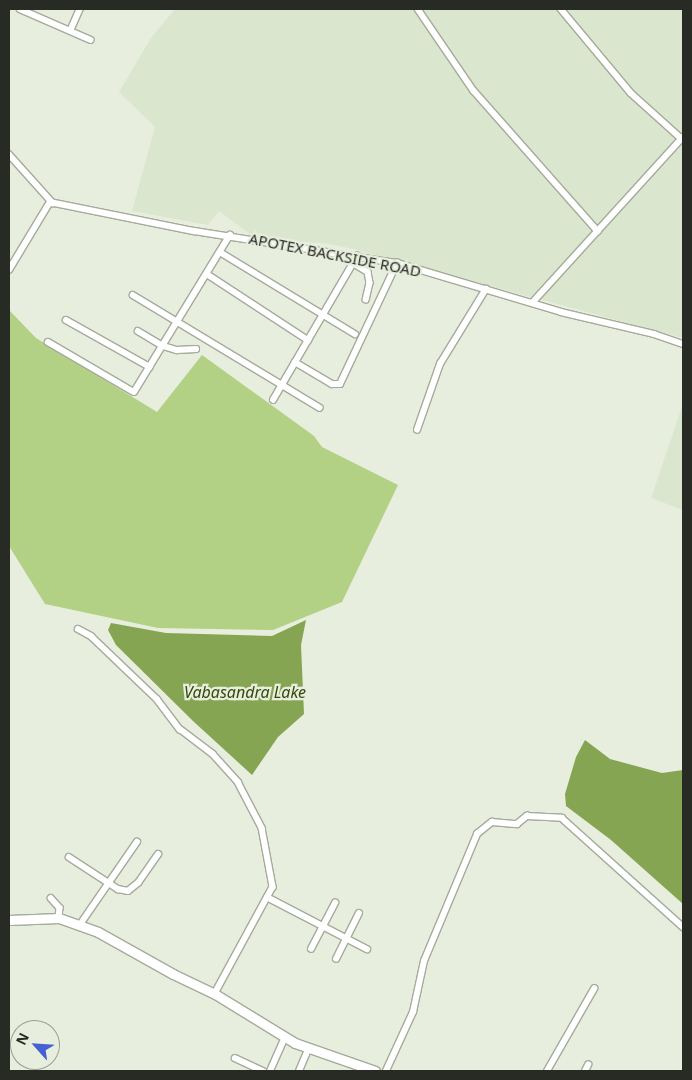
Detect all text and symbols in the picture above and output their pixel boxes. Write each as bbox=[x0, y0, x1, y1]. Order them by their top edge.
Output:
street label: APOTEX BACKSIDE ROAD bbox=[247, 229, 423, 281]
water label: Vabasandra Lake bbox=[184, 682, 306, 702]
north arrow bbox=[10, 1020, 60, 1070]
text: N bbox=[11, 1029, 33, 1048]

